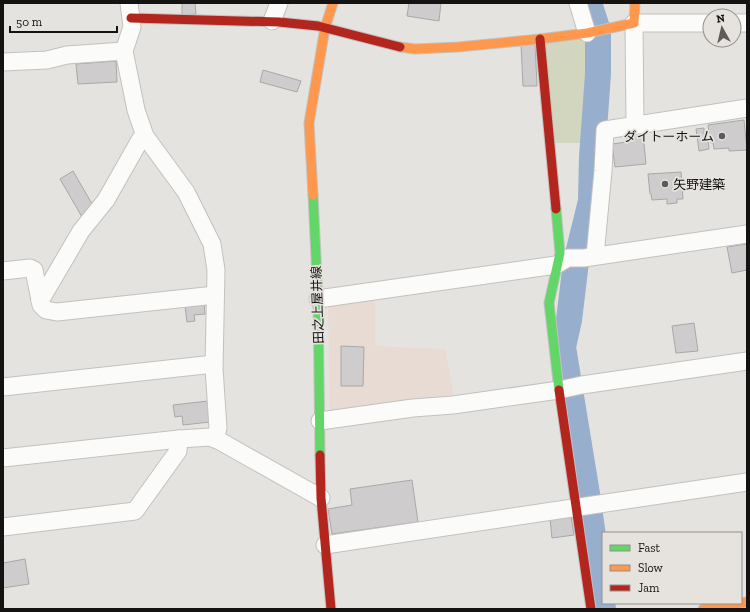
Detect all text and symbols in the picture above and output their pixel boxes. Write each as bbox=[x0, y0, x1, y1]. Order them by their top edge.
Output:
scale bar bbox=[10, 8, 117, 34]
north arrow bbox=[702, 8, 742, 48]
text: N bbox=[716, 11, 726, 26]
text: 50 m bbox=[16, 15, 43, 29]
place label: ダイトーホーム bbox=[623, 129, 714, 144]
marker: ダイトーホーム bbox=[717, 131, 727, 141]
place label: 矢野建築 bbox=[673, 177, 725, 192]
marker: 矢野建築 bbox=[660, 179, 670, 189]
street label: 田之上屋井線 bbox=[309, 266, 326, 344]
legend bbox=[602, 532, 742, 604]
text: Fast bbox=[638, 541, 661, 555]
text: Slow bbox=[638, 561, 664, 575]
text: Jam bbox=[638, 581, 660, 595]

